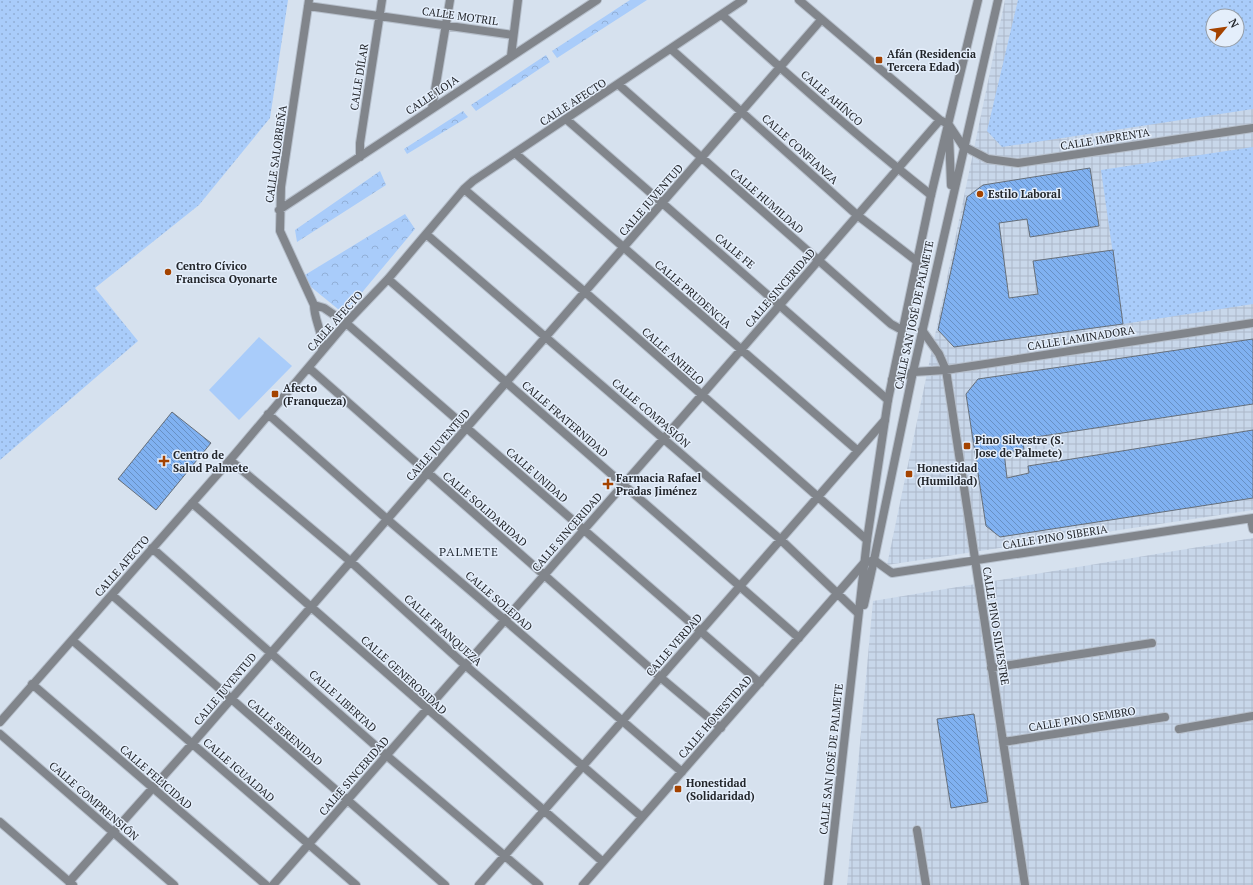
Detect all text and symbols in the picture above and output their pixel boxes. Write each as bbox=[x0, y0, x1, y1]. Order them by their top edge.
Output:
street label: CALLE MOTRIL bbox=[421, 4, 499, 28]
north arrow bbox=[1205, 8, 1245, 48]
text: N bbox=[1226, 16, 1242, 31]
street label: CALLE DÍLAR bbox=[347, 42, 371, 112]
place label: Afán (Residencia Tercera Edad) bbox=[887, 47, 976, 74]
marker: Afán (Residencia Tercera Edad) bbox=[874, 55, 884, 65]
street label: CALLE AHÍNCO bbox=[798, 67, 866, 129]
street label: CALLE LOJA bbox=[403, 72, 461, 118]
street label: CALLE AFECTO bbox=[537, 75, 609, 129]
street label: CALLE SALOBREÑA bbox=[262, 104, 290, 204]
street label: CALLE CONFIANZA bbox=[759, 111, 841, 187]
street label: CALLE IMPRENTA bbox=[1059, 125, 1151, 153]
street label: CALLE JUVENTUD bbox=[616, 161, 686, 239]
street label: CALLE HUMILDAD bbox=[727, 165, 807, 237]
place label: Estilo Laboral bbox=[988, 187, 1061, 201]
marker: Estilo Laboral bbox=[975, 189, 985, 199]
street label: CALLE FE bbox=[712, 230, 758, 272]
street label: CALLE SAN JOSÉ DE PALMETE bbox=[891, 239, 937, 391]
street label: CALLE SINCERIDAD bbox=[742, 245, 818, 330]
street label: CALLE PRUDENCIA bbox=[652, 257, 735, 331]
place label: Centro Cívico Francisca Oyonarte bbox=[176, 259, 277, 286]
marker: Centro Cívico Francisca Oyonarte bbox=[163, 267, 173, 277]
street label: CALLE AFECTO bbox=[304, 288, 366, 354]
street label: CALLE LAMINADORA bbox=[1026, 323, 1136, 353]
street label: CALLE ANHELO bbox=[639, 324, 707, 388]
street label: CALLE COMPASIÓN bbox=[609, 375, 693, 451]
street label: CALLE FRATERNIDAD bbox=[519, 378, 611, 460]
place label: Afecto (Franqueza) bbox=[283, 381, 347, 408]
marker: Afecto (Franqueza) bbox=[270, 389, 280, 399]
street label: CALLE JUVENTUD bbox=[403, 406, 473, 484]
place label: Pino Silvestre (S. Jose de Palmete) bbox=[975, 433, 1064, 460]
marker: Pino Silvestre (S. Jose de Palmete) bbox=[962, 441, 972, 451]
street label: CALLE UNIDAD bbox=[503, 444, 571, 506]
place label: Centro de Salud Palmete bbox=[173, 448, 249, 475]
marker: Centro de Salud Palmete bbox=[158, 455, 170, 467]
place label: Honestidad (Humildad) bbox=[917, 461, 978, 488]
street label: CALLE SOLIDARIDAD bbox=[440, 468, 530, 550]
marker: Honestidad (Humildad) bbox=[904, 469, 914, 479]
place label: Farmacia Rafael Pradas Jiménez bbox=[616, 471, 701, 498]
marker: Farmacia Rafael Pradas Jiménez bbox=[603, 479, 613, 489]
street label: CALLE SINCERIDAD bbox=[529, 489, 605, 574]
street label: CALLE PINO SIBERIA bbox=[1002, 522, 1109, 552]
street label: CALLE AFECTO bbox=[92, 532, 152, 600]
district label: PALMETE bbox=[439, 544, 499, 559]
street label: CALLE PINO SILVESTRE bbox=[980, 566, 1012, 686]
street label: CALLE SOLEDAD bbox=[463, 568, 536, 634]
street label: CALLE FRANQUEZA bbox=[401, 591, 485, 669]
street label: CALLE VERDAD bbox=[643, 611, 705, 679]
street label: CALLE GENEROSIDAD bbox=[358, 633, 450, 717]
street label: CALLE JUVENTUD bbox=[191, 650, 260, 728]
street label: CALLE LIBERTAD bbox=[306, 667, 380, 735]
street label: CALLE HONESTIDAD bbox=[675, 673, 755, 761]
street label: CALLE SAN JOSÉ DE PALMETE bbox=[816, 683, 846, 835]
street label: CALLE SERENIDAD bbox=[244, 695, 326, 769]
street label: CALLE PINO SEMBRO bbox=[1027, 704, 1137, 734]
street label: CALLE SINCERIDAD bbox=[316, 733, 392, 818]
street label: CALLE IGUALDAD bbox=[200, 735, 278, 805]
street label: CALLE FELICIDAD bbox=[117, 742, 195, 812]
street label: CALLE COMPRENSIÓN bbox=[46, 758, 142, 844]
place label: Honestidad (Solidaridad) bbox=[686, 776, 755, 803]
marker: Honestidad (Solidaridad) bbox=[673, 784, 683, 794]

